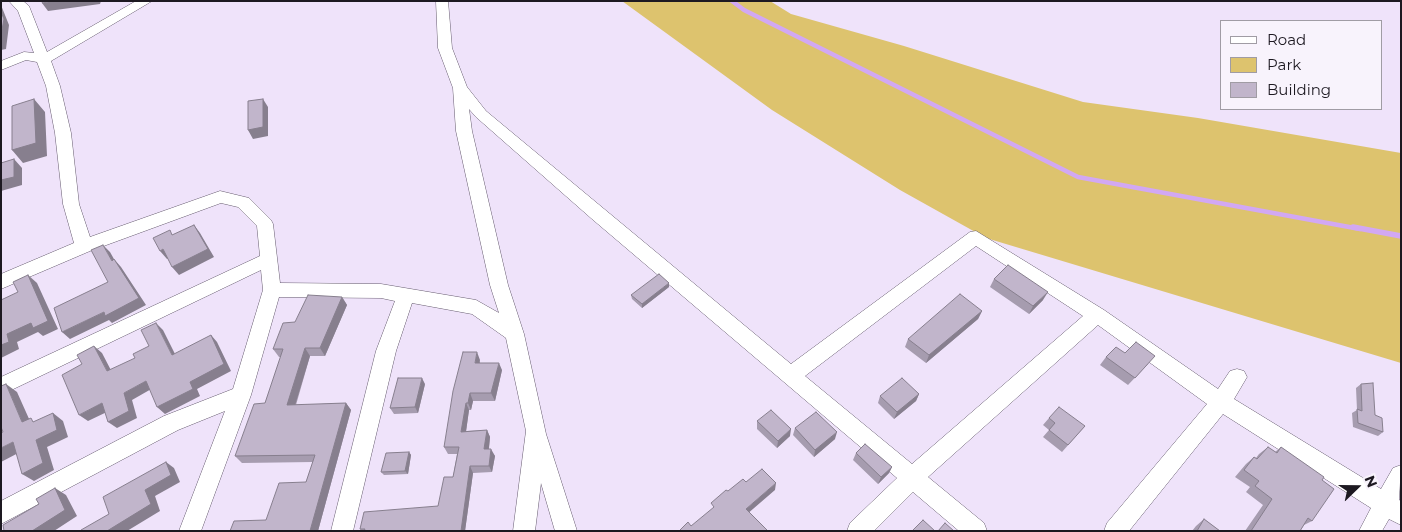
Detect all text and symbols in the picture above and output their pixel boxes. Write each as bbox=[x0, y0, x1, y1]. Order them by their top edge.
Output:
legend bbox=[1220, 20, 1382, 110]
text: Road bbox=[1267, 30, 1306, 49]
text: Park bbox=[1267, 55, 1301, 74]
text: Building bbox=[1267, 80, 1331, 99]
north arrow bbox=[1332, 462, 1382, 512]
text: N bbox=[1360, 473, 1381, 490]

